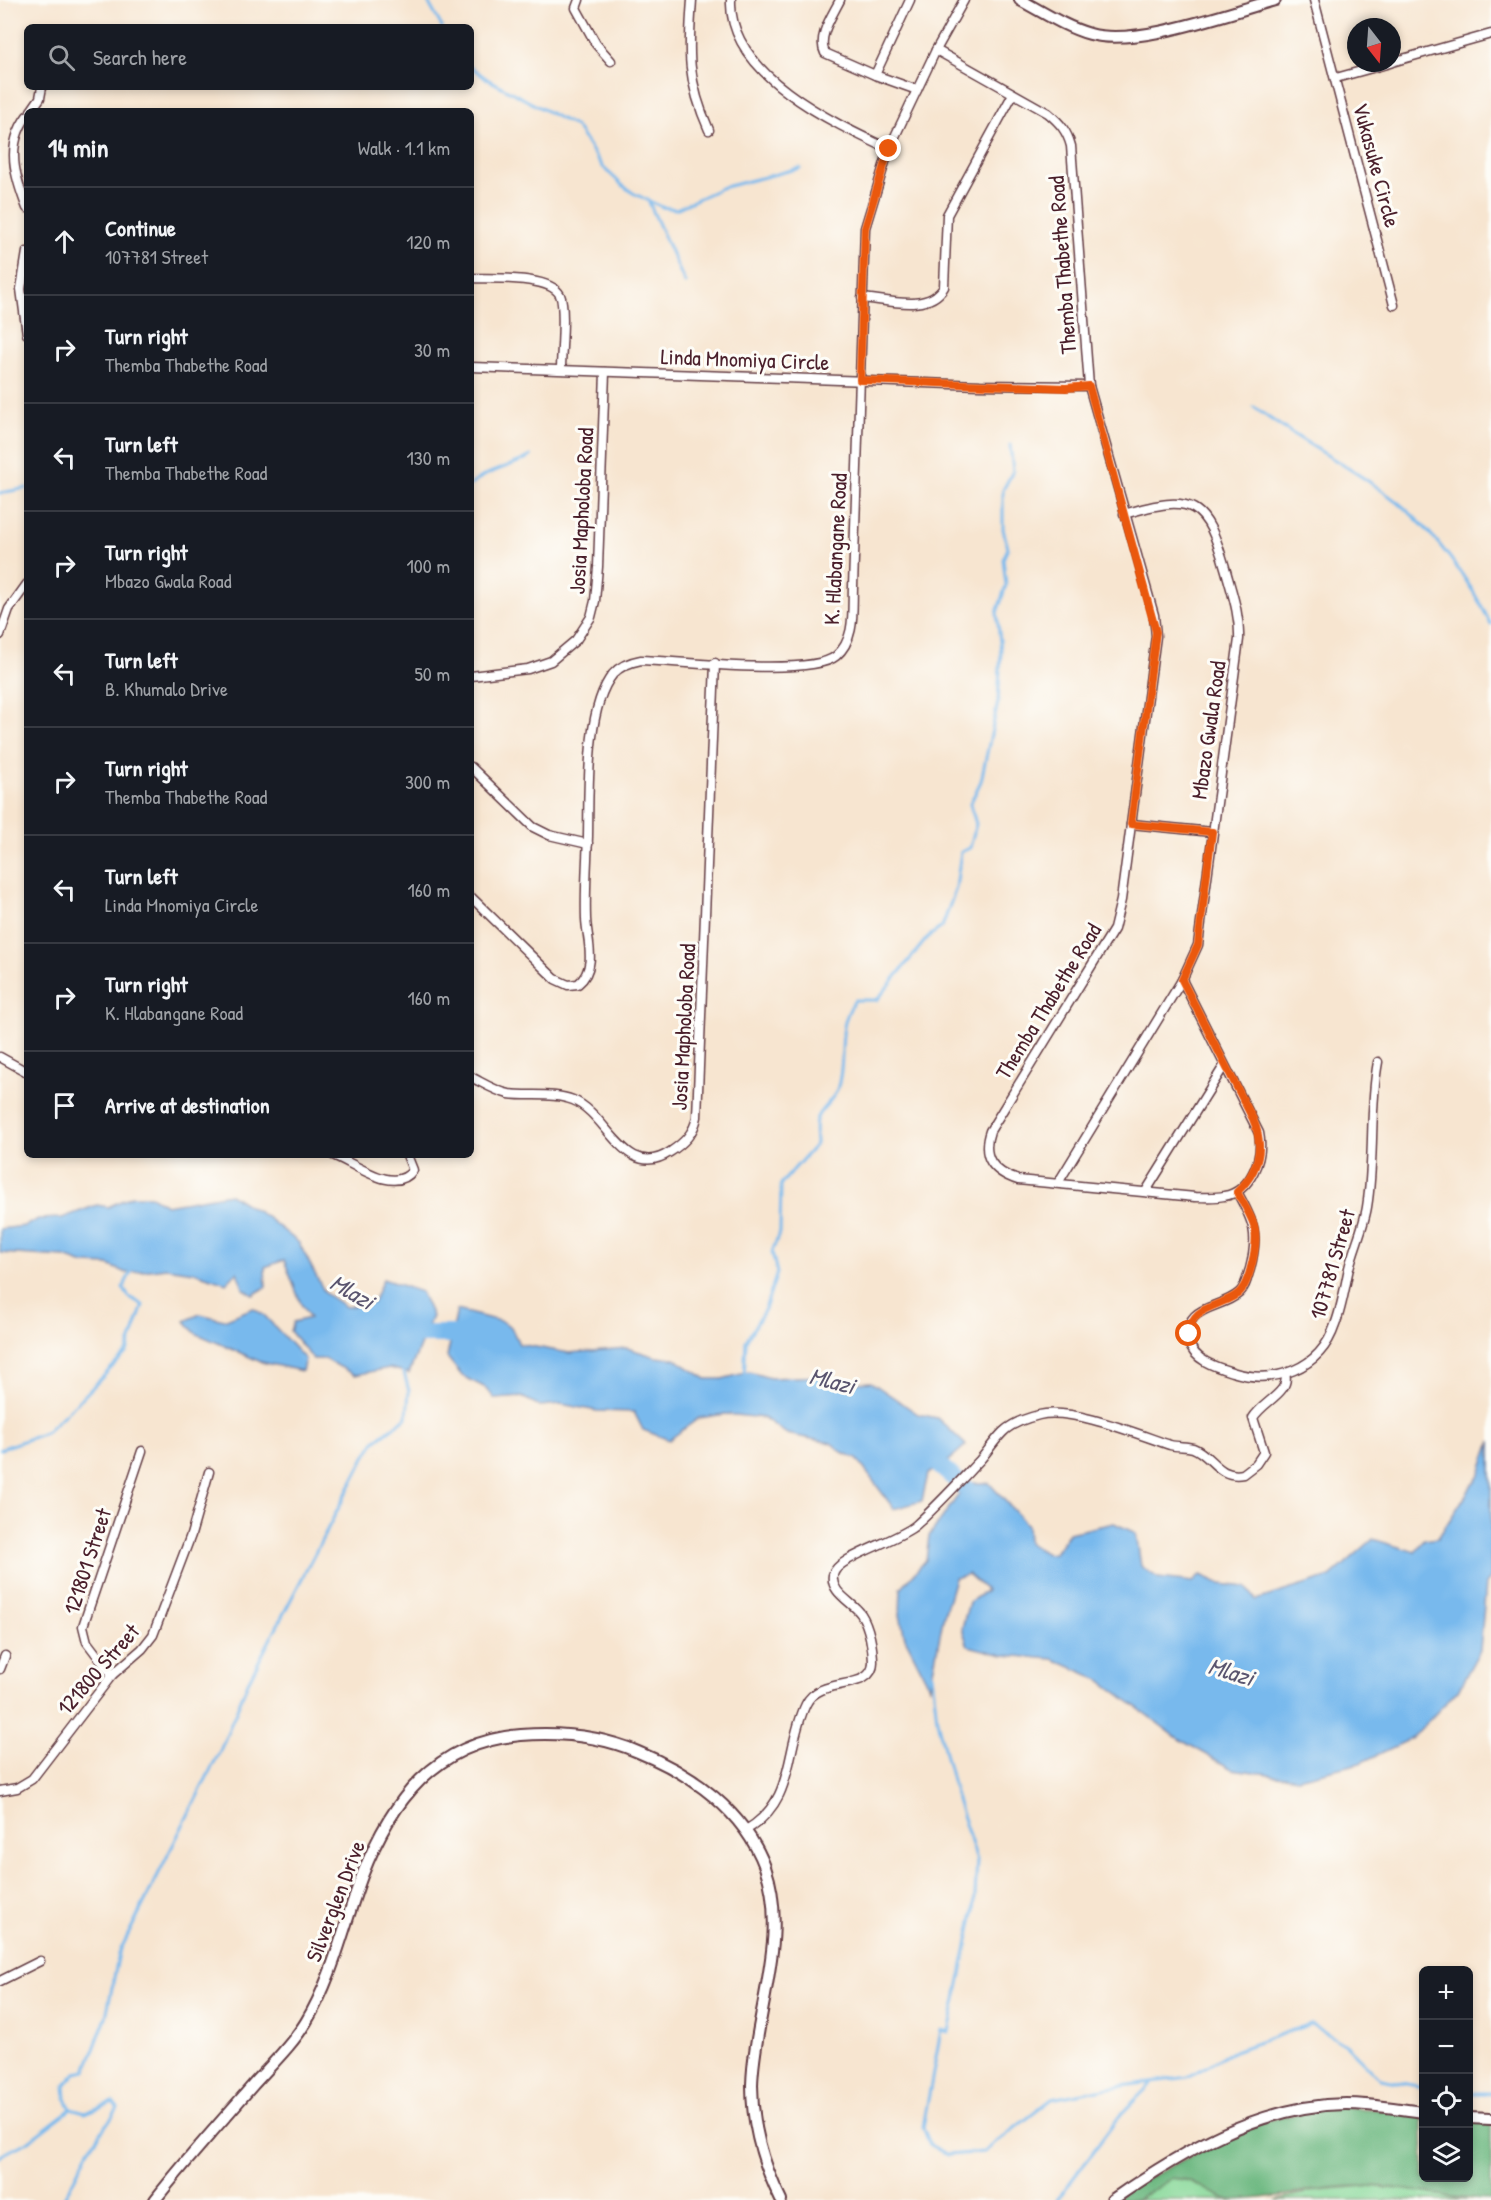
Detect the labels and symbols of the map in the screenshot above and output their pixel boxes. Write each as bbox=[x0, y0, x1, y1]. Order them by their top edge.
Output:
north arrow bbox=[1347, 18, 1401, 72]
street label: Vukasuke Circle bbox=[1346, 99, 1408, 231]
route end bbox=[875, 135, 901, 161]
street label: Themba Thabethe Road bbox=[1041, 174, 1083, 355]
street label: Linda Mnomiya Circle bbox=[660, 341, 830, 377]
street label: Josia Mapholoba Road bbox=[562, 426, 600, 595]
street label: K. Hlabangane Road bbox=[816, 472, 854, 626]
street label: Mbazo Gwala Road bbox=[1183, 659, 1233, 801]
street label: Themba Thabethe Road bbox=[988, 917, 1108, 1085]
street label: Josia Mapholoba Road bbox=[664, 942, 702, 1111]
street label: 107781 Street bbox=[1302, 1205, 1362, 1323]
water label: Mlazi bbox=[325, 1266, 383, 1318]
route start bbox=[1175, 1320, 1201, 1346]
water label: Mlazi bbox=[806, 1359, 861, 1402]
street label: 121801 Street bbox=[56, 1504, 118, 1618]
street label: 121800 Street bbox=[50, 1617, 146, 1721]
water label: Mlazi bbox=[1205, 1649, 1260, 1694]
street label: Silverglen Drive bbox=[298, 1836, 372, 1966]

